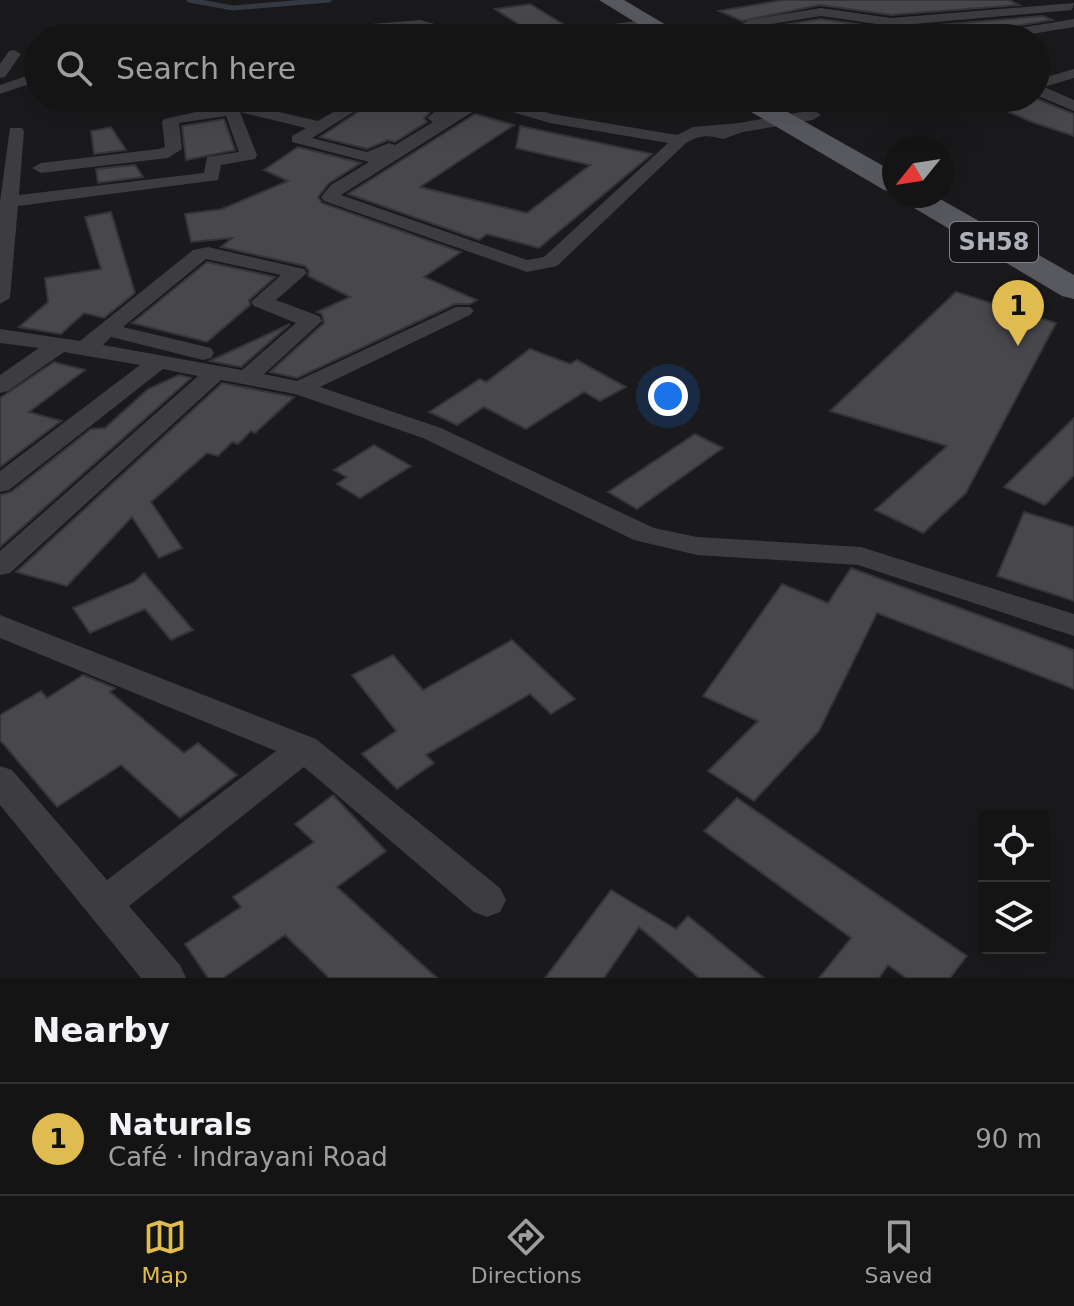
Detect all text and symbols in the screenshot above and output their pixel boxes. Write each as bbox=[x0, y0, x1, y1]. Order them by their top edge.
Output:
search box bbox=[24, 24, 1050, 112]
icon: search bbox=[52, 46, 96, 90]
text: Search here bbox=[116, 51, 296, 86]
north arrow bbox=[882, 136, 954, 208]
road number: SH58 bbox=[950, 222, 1038, 262]
pin: 1 bbox=[992, 280, 1044, 346]
your location bbox=[648, 376, 688, 416]
map controls bbox=[978, 810, 1050, 954]
button: locate bbox=[978, 810, 1050, 882]
button: layers bbox=[978, 882, 1050, 954]
text: Nearby bbox=[32, 1010, 170, 1050]
text: Naturals bbox=[108, 1107, 252, 1142]
text: 1 bbox=[49, 1124, 67, 1154]
text: 90 m bbox=[975, 1124, 1042, 1154]
text: Café · Indrayani Road bbox=[108, 1142, 388, 1172]
tab: Map bbox=[141, 1215, 188, 1288]
tab: Directions bbox=[471, 1215, 582, 1288]
tab: Saved bbox=[865, 1215, 933, 1288]

